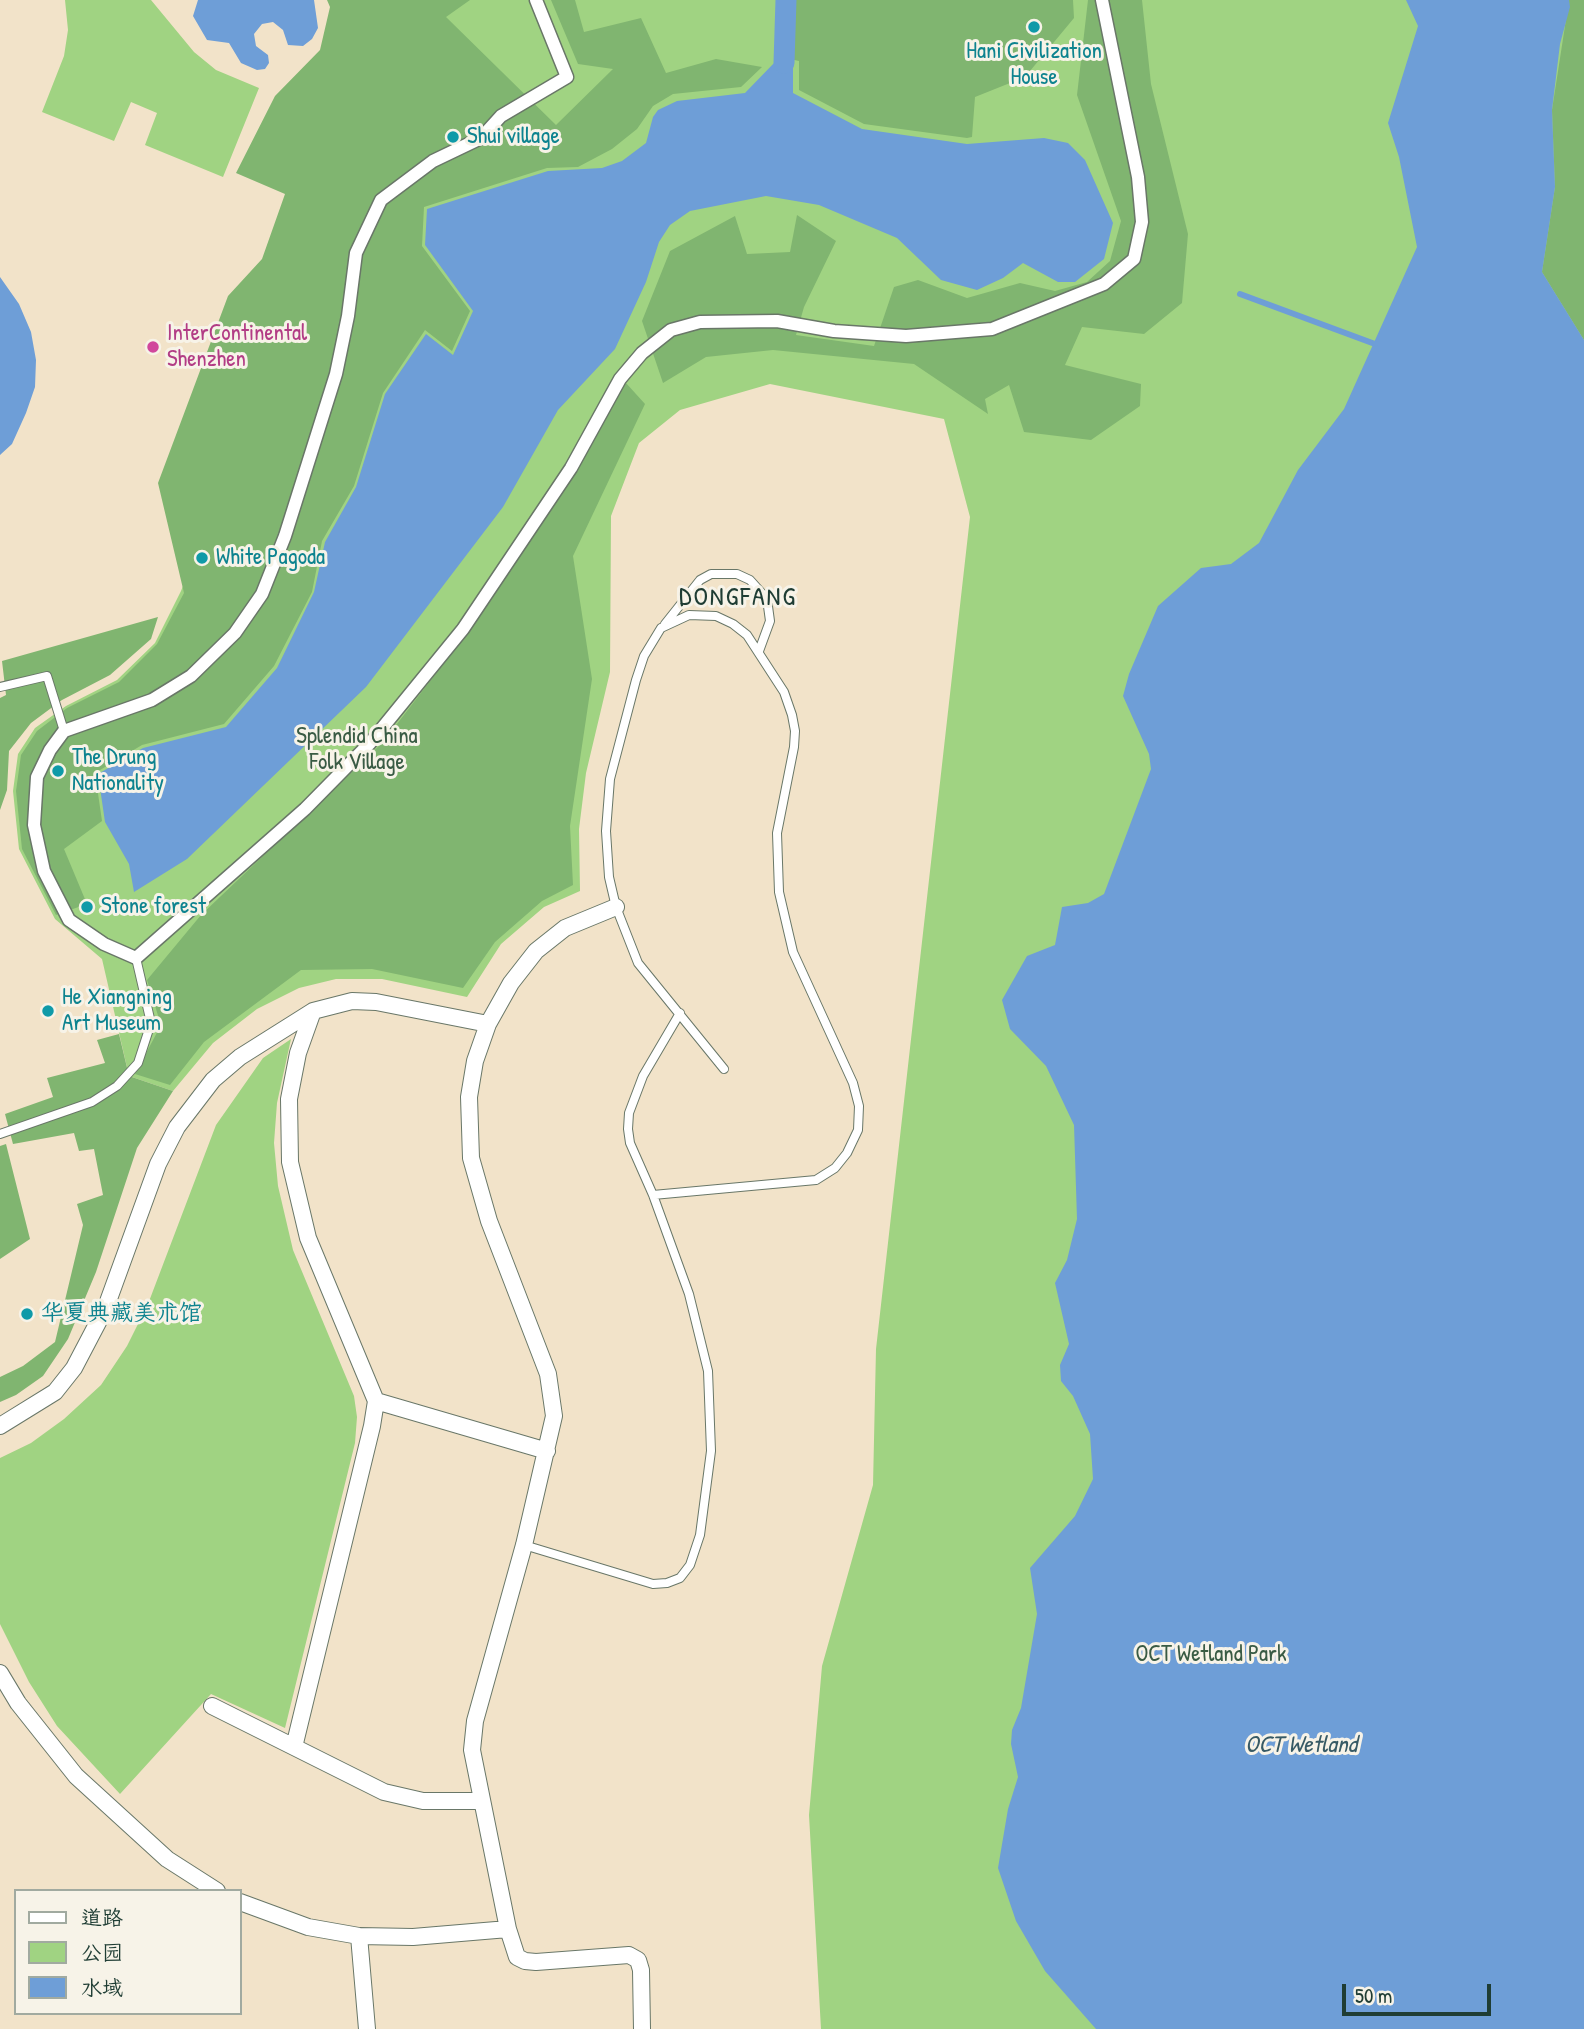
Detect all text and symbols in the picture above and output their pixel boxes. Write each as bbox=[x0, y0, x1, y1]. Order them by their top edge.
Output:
marker: Hani Civilization House bbox=[1026, 19, 1042, 35]
place label: Hani Civilization House bbox=[966, 38, 1102, 92]
place label: Shui village bbox=[467, 123, 560, 151]
marker: Shui village bbox=[445, 129, 461, 145]
place label: InterContinental Shenzhen bbox=[167, 320, 307, 374]
marker: InterContinental Shenzhen bbox=[145, 339, 161, 355]
place label: White Pagoda bbox=[216, 544, 325, 572]
marker: White Pagoda bbox=[194, 550, 210, 566]
district label: DONGFANG bbox=[680, 582, 796, 614]
park label: Splendid China Folk Village bbox=[296, 723, 418, 777]
place label: The Drung Nationality bbox=[72, 744, 164, 798]
marker: The Drung Nationality bbox=[50, 763, 66, 779]
place label: Stone forest bbox=[101, 893, 206, 921]
marker: Stone forest bbox=[79, 899, 95, 915]
place label: He Xiangning Art Museum bbox=[62, 984, 172, 1038]
marker: He Xiangning Art Museum bbox=[40, 1003, 56, 1019]
place label: 华夏典藏美术馆 bbox=[41, 1300, 202, 1328]
marker: 华夏典藏美术馆 bbox=[19, 1306, 35, 1322]
park label: OCT Wetland Park bbox=[1136, 1641, 1286, 1669]
water label: OCT Wetland bbox=[1245, 1732, 1357, 1760]
legend bbox=[14, 1889, 242, 2015]
text: 道路 bbox=[81, 1903, 123, 1932]
text: 公园 bbox=[81, 1938, 123, 1967]
scale bar bbox=[1346, 1969, 1495, 2013]
text: 水域 bbox=[81, 1973, 123, 2002]
text: 50 m bbox=[1355, 1981, 1392, 2010]

